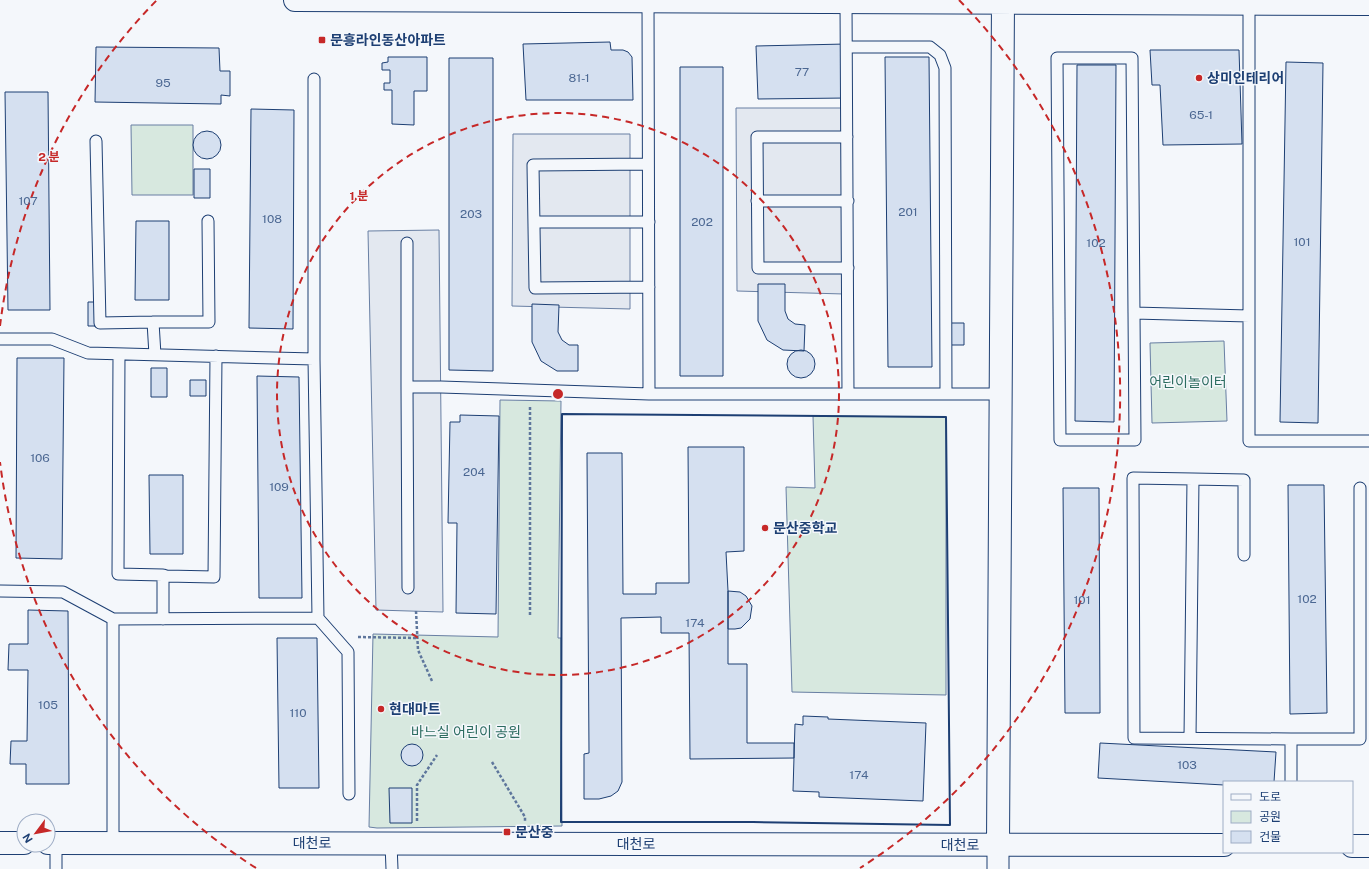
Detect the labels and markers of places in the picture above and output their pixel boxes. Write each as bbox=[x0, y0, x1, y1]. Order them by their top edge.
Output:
place label: 문흥라인동산아파트 bbox=[330, 32, 446, 48]
marker: 문흥라인동산아파트 bbox=[317, 35, 327, 45]
place label: 상미인테리어 bbox=[1207, 70, 1284, 86]
marker: 상미인테리어 bbox=[1194, 73, 1204, 83]
centre of rings bbox=[551, 387, 565, 401]
place label: 문산중학교 bbox=[773, 520, 838, 536]
marker: 문산중학교 bbox=[760, 523, 770, 533]
place label: 현대마트 bbox=[389, 701, 441, 717]
marker: 현대마트 bbox=[376, 704, 386, 714]
place label: 문산중 bbox=[515, 824, 554, 840]
marker: 문산중 bbox=[502, 827, 512, 837]

